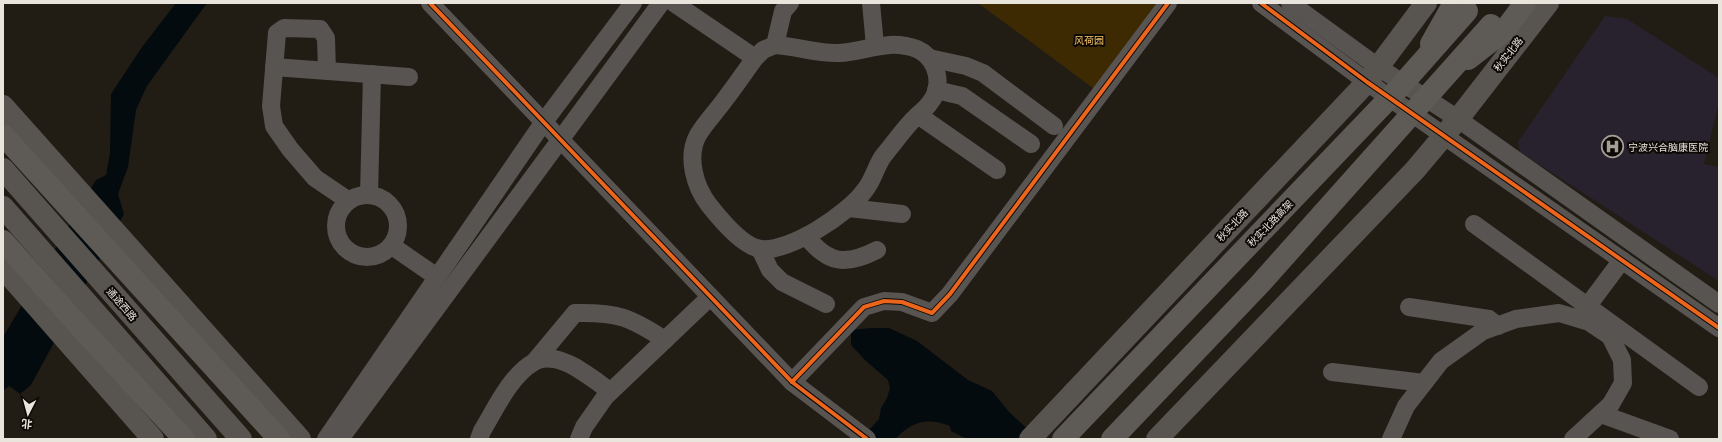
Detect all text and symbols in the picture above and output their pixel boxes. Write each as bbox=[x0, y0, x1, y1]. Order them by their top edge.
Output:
park label: 风荷园 bbox=[1074, 35, 1104, 46]
street label: 秋实北路 bbox=[1492, 35, 1525, 73]
hospital icon: 宁波兴合脑康医院 bbox=[1600, 134, 1626, 160]
place label: 宁波兴合脑康医院 bbox=[1628, 142, 1708, 153]
street label: 秋实北路高架 bbox=[1246, 198, 1295, 249]
street label: 秋实北路 bbox=[1215, 207, 1250, 244]
street label: 通途西路 bbox=[104, 286, 139, 323]
north arrow bbox=[8, 394, 48, 434]
text: 北 bbox=[21, 416, 33, 430]

